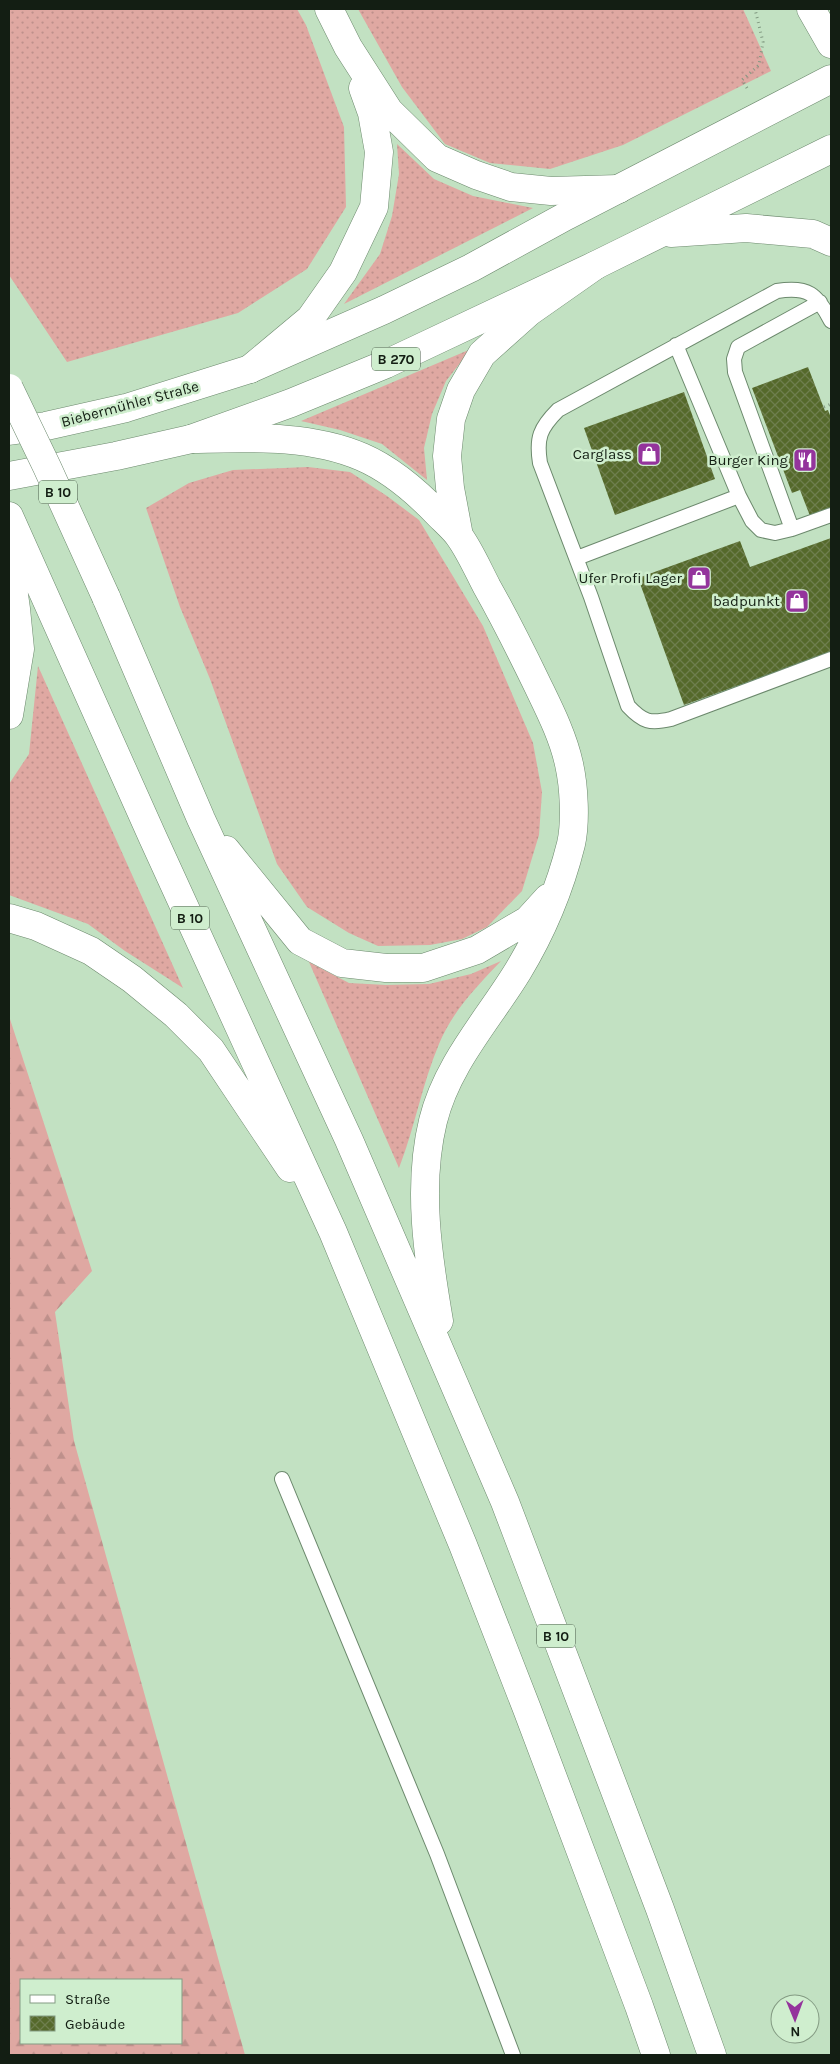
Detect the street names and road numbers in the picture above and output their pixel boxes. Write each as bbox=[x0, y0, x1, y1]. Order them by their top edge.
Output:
road number: B 270 bbox=[372, 348, 420, 370]
street label: Biebermühler Straße bbox=[59, 377, 201, 431]
road number: B 10 bbox=[39, 481, 77, 504]
road number: B 10 bbox=[171, 906, 209, 930]
road number: B 10 bbox=[537, 1624, 575, 1648]

